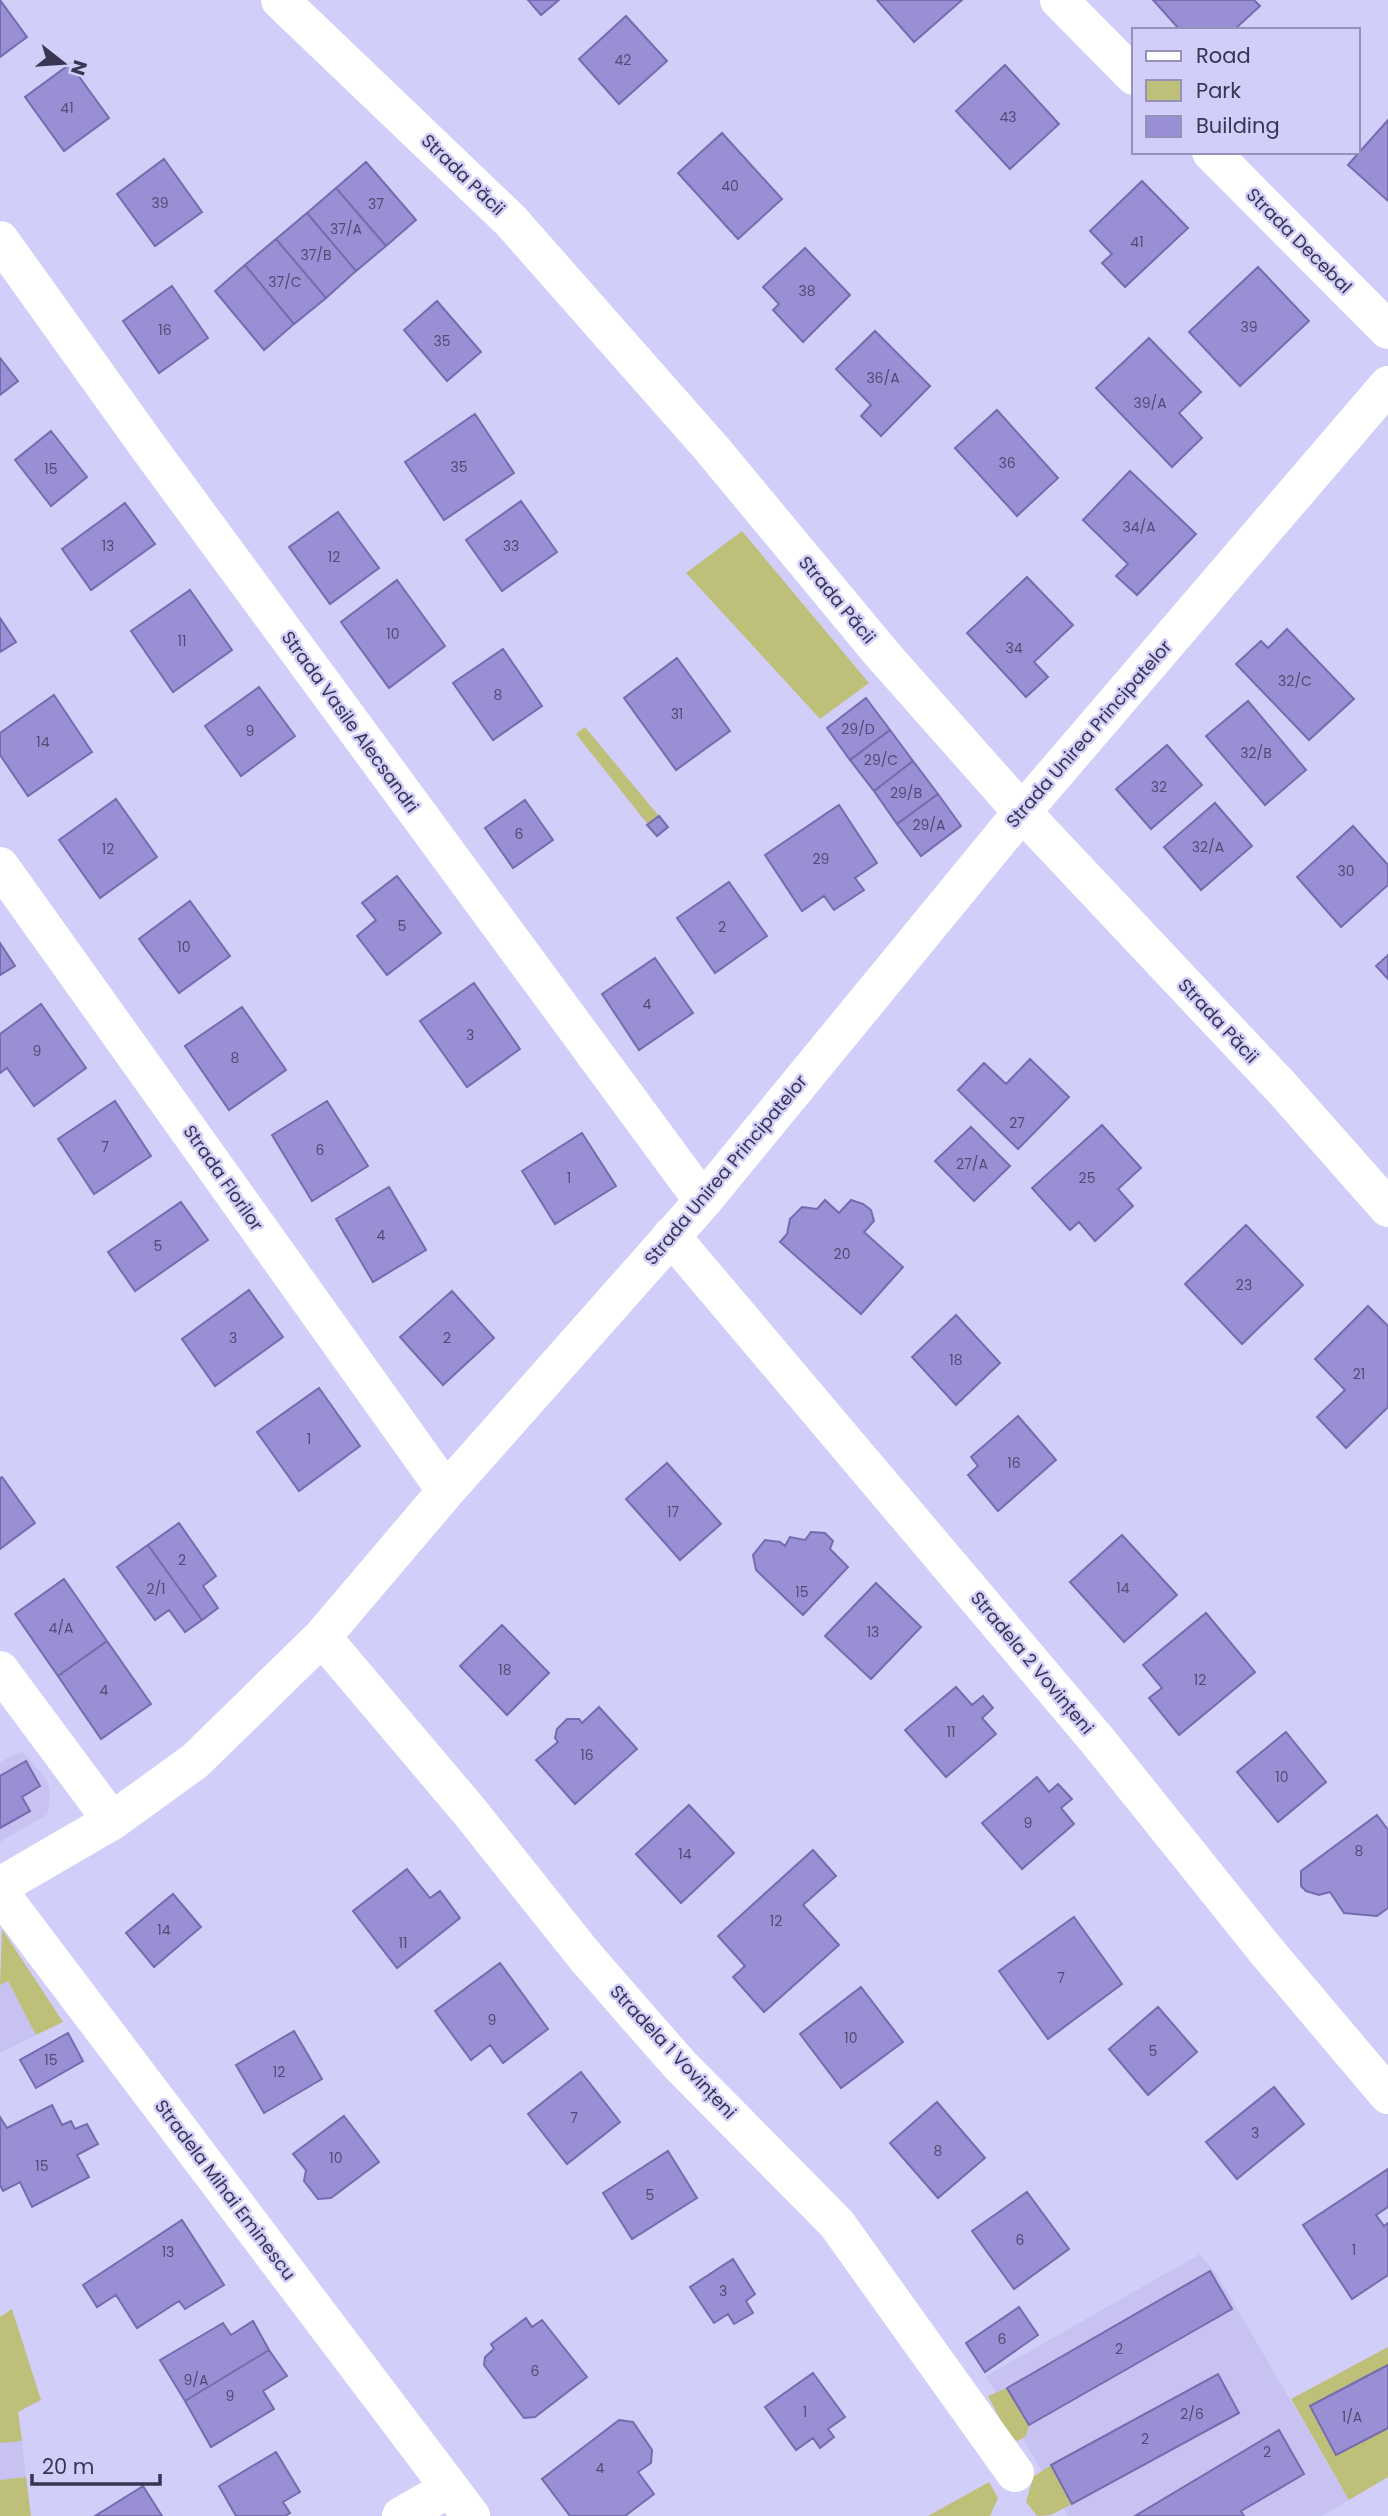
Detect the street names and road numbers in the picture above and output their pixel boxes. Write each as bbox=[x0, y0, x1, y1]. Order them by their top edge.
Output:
street label: Strada Păcii bbox=[416, 128, 511, 221]
street label: Strada Decebal bbox=[1241, 182, 1358, 299]
street label: Strada Păcii bbox=[793, 550, 882, 649]
street label: Strada Vasile Alecsandri bbox=[276, 626, 425, 818]
street label: Strada Unirea Principatelor bbox=[1000, 634, 1177, 833]
street label: Strada Păcii bbox=[1173, 973, 1264, 1068]
street label: Strada Unirea Principatelor bbox=[639, 1069, 813, 1270]
street label: Strada Florilor bbox=[178, 1120, 269, 1236]
street label: Stradela 2 Vovințeni bbox=[965, 1586, 1100, 1739]
street label: Stradela 1 Vovințeni bbox=[605, 1979, 742, 2124]
street label: Stradela Mihai Eminescu bbox=[149, 2094, 302, 2285]

